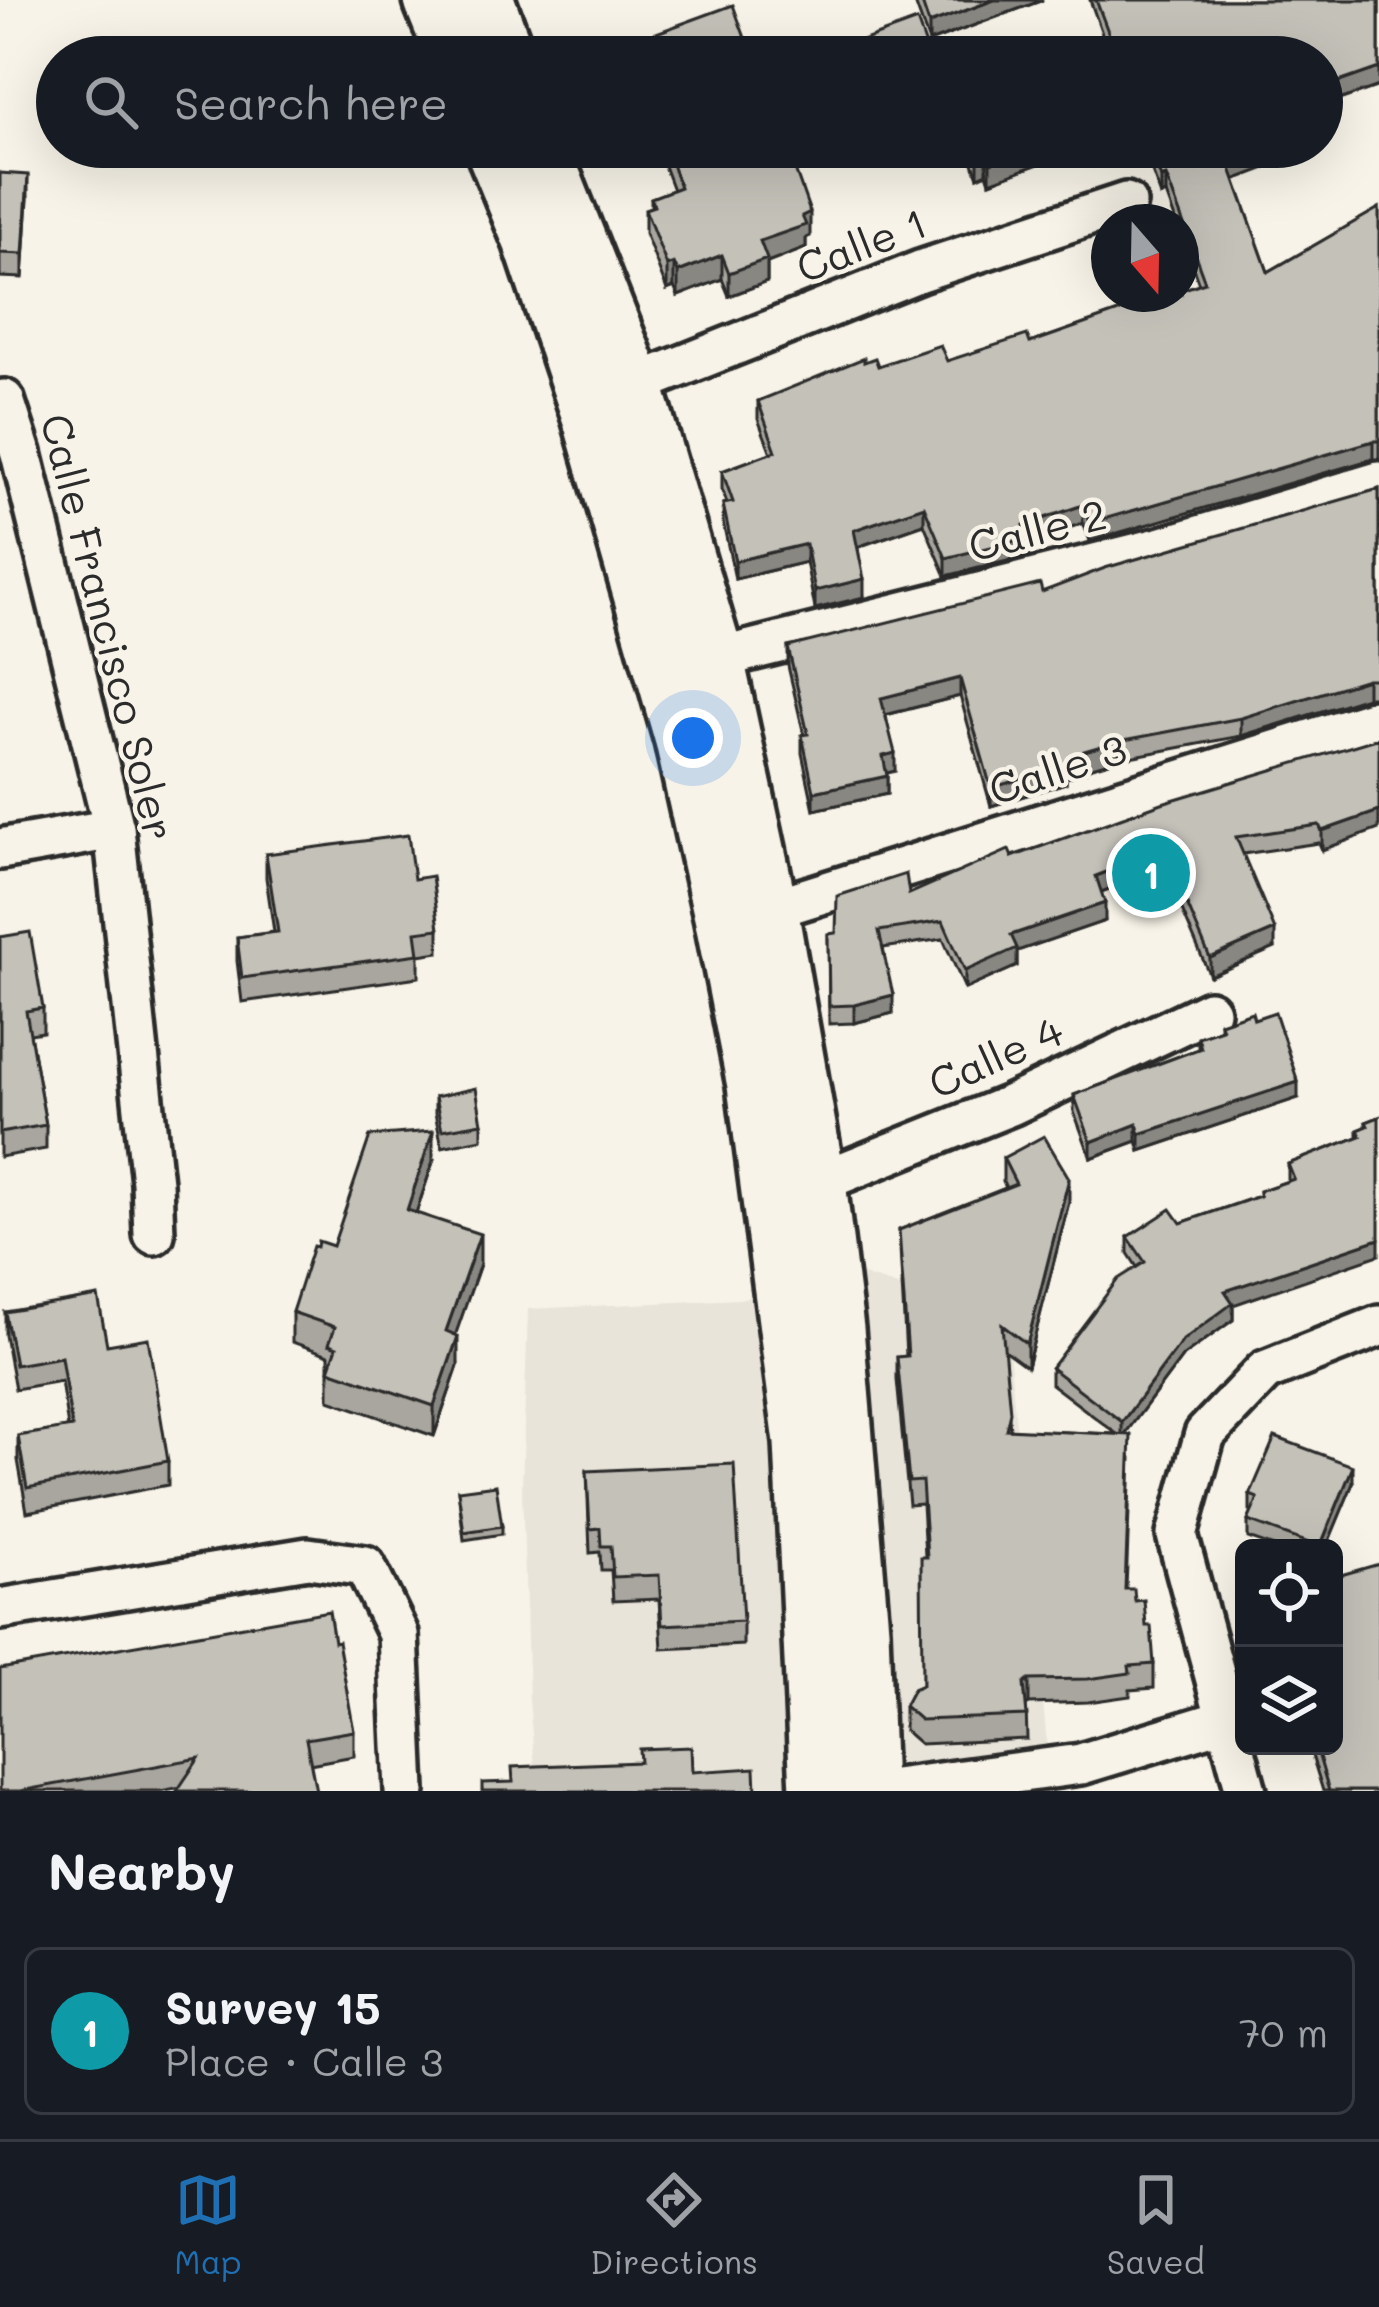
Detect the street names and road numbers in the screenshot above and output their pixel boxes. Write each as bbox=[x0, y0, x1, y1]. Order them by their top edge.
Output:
street label: Calle 1 bbox=[788, 194, 934, 294]
street label: Calle Francisco Soler bbox=[29, 408, 189, 846]
street label: Calle 2 bbox=[962, 485, 1112, 573]
street label: Calle 3 bbox=[981, 720, 1133, 816]
street label: Calle 4 bbox=[919, 1002, 1071, 1110]

